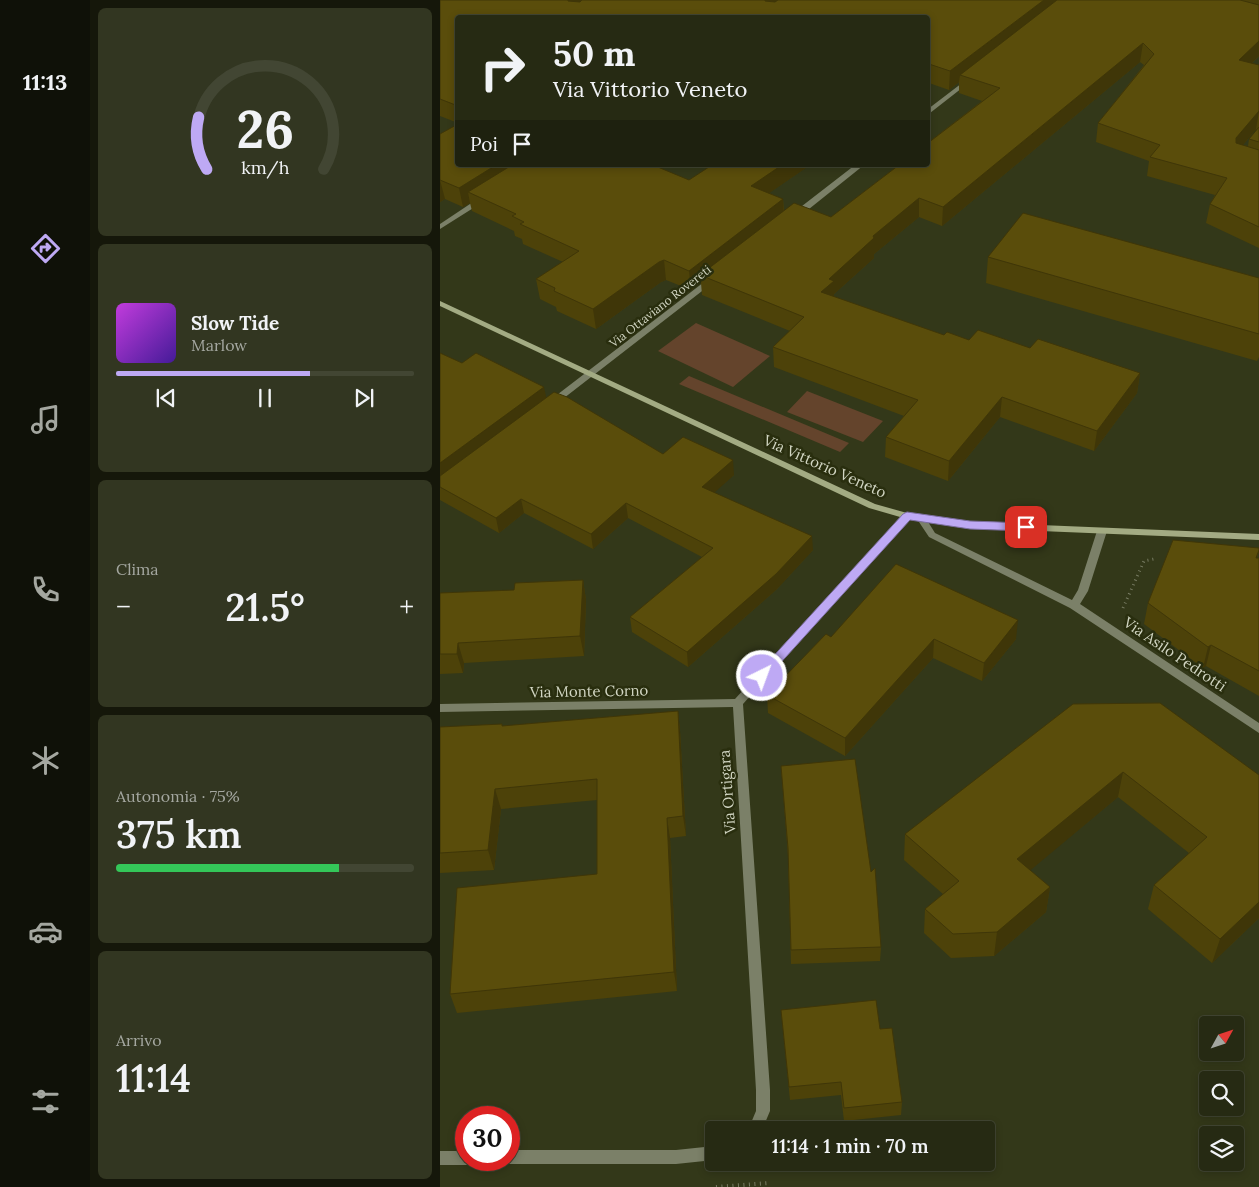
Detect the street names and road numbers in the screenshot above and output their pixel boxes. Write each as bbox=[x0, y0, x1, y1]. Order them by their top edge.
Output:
street label: Via Ottaviano Rovereti bbox=[605, 262, 714, 351]
street label: Via Vittorio Veneto bbox=[760, 430, 890, 502]
street label: Via Asilo Pedrotti bbox=[1119, 612, 1230, 695]
street label: Via Monte Corno bbox=[529, 680, 649, 702]
street label: Via Ortigara bbox=[715, 749, 739, 836]

